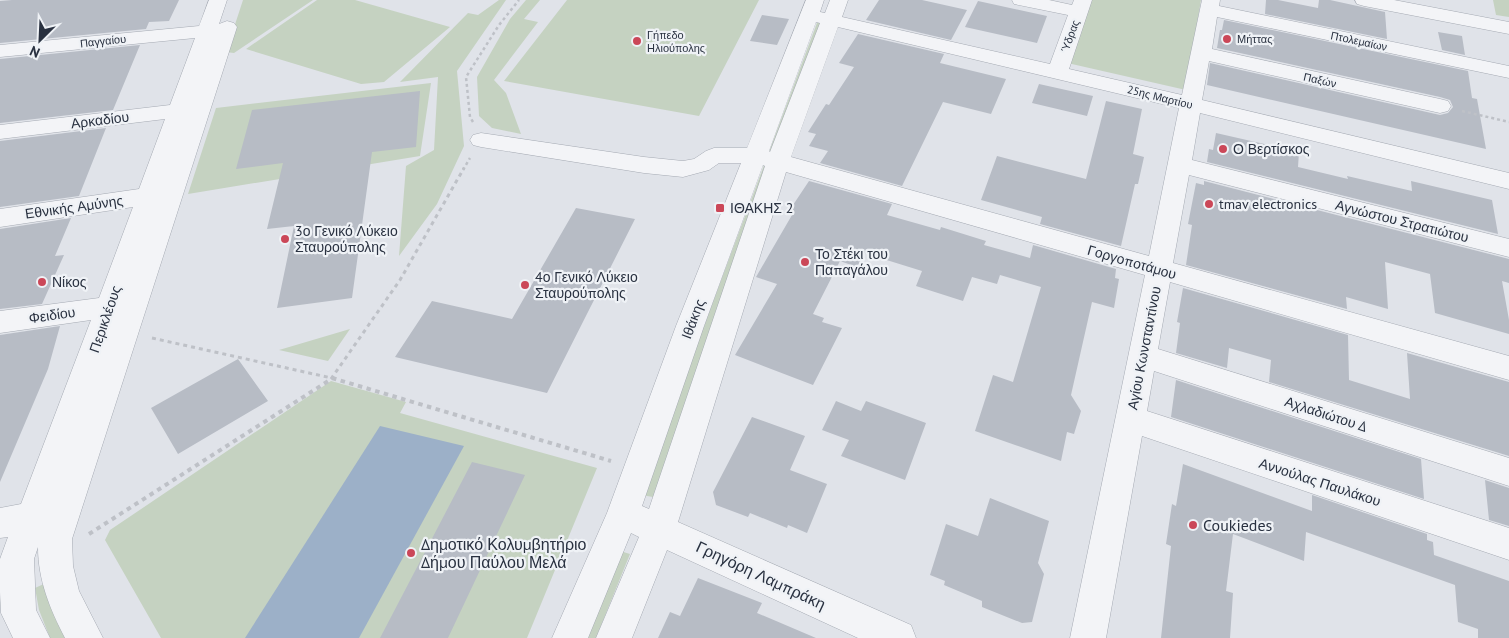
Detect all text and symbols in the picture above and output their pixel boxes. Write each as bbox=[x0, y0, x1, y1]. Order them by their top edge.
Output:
north arrow bbox=[15, 15, 65, 65]
street label: Ύδρας bbox=[1058, 18, 1082, 54]
place label: Γήπεδο Ηλιούπολης bbox=[647, 28, 705, 55]
street label: Πτολεμαίων bbox=[1329, 28, 1389, 54]
street label: Παγγαίου bbox=[79, 32, 127, 50]
place label: Μήττας bbox=[1237, 32, 1272, 46]
marker: Μήττας bbox=[1221, 33, 1233, 45]
marker: Γήπεδο Ηλιούπολης bbox=[631, 35, 643, 47]
text: N bbox=[27, 42, 43, 62]
street label: Παξών bbox=[1302, 69, 1338, 91]
street label: 25ης Μαρτίου bbox=[1126, 82, 1194, 112]
street label: Αρκαδίου bbox=[70, 107, 130, 133]
place label: Ο Βερτίσκος bbox=[1233, 140, 1310, 158]
marker: Ο Βερτίσκος bbox=[1217, 143, 1229, 155]
street label: Εθνικής Αμύνης bbox=[24, 191, 124, 223]
place label: tmav electronics bbox=[1219, 195, 1317, 213]
street label: Αγνώστου Στρατιώτου bbox=[1333, 196, 1471, 246]
marker: tmav electronics bbox=[1203, 198, 1215, 210]
place label: ΙΘΑΚΗΣ 2 bbox=[730, 199, 793, 217]
marker: ΙΘΑΚΗΣ 2 bbox=[714, 202, 726, 214]
place label: 3ο Γενικό Λύκειο Σταυρούπολης bbox=[295, 222, 398, 256]
marker: 3ο Γενικό Λύκειο Σταυρούπολης bbox=[279, 233, 291, 245]
street label: Γοργοποτάμου bbox=[1085, 241, 1179, 283]
place label: Το Στέκι του Παπαγάλου bbox=[815, 245, 888, 279]
marker: Το Στέκι του Παπαγάλου bbox=[799, 256, 811, 268]
place label: 4ο Γενικό Λύκειο Σταυρούπολης bbox=[535, 268, 638, 302]
place label: Νίκος bbox=[52, 273, 87, 291]
marker: Νίκος bbox=[36, 276, 48, 288]
marker: 4ο Γενικό Λύκειο Σταυρούπολης bbox=[519, 279, 531, 291]
street label: Περικλέους bbox=[85, 283, 125, 355]
street label: Αγίου Κωνσταντίνου bbox=[1123, 285, 1165, 411]
street label: Ιθάκης bbox=[677, 296, 709, 342]
street label: Φειδίου bbox=[28, 303, 76, 327]
street label: Αχλαδιώτου Δ bbox=[1283, 392, 1369, 436]
street label: Αννούλας Παυλάκου bbox=[1257, 454, 1383, 510]
place label: Coukiedes bbox=[1203, 515, 1273, 535]
marker: Coukiedes bbox=[1187, 519, 1199, 531]
place label: Δημοτικό Κολυμβητήριο Δήμου Παύλου Μελά bbox=[421, 534, 587, 572]
street label: Γρηγόρη Λαμπράκη bbox=[693, 536, 829, 614]
marker: Δημοτικό Κολυμβητήριο Δήμου Παύλου Μελά bbox=[405, 547, 417, 559]

